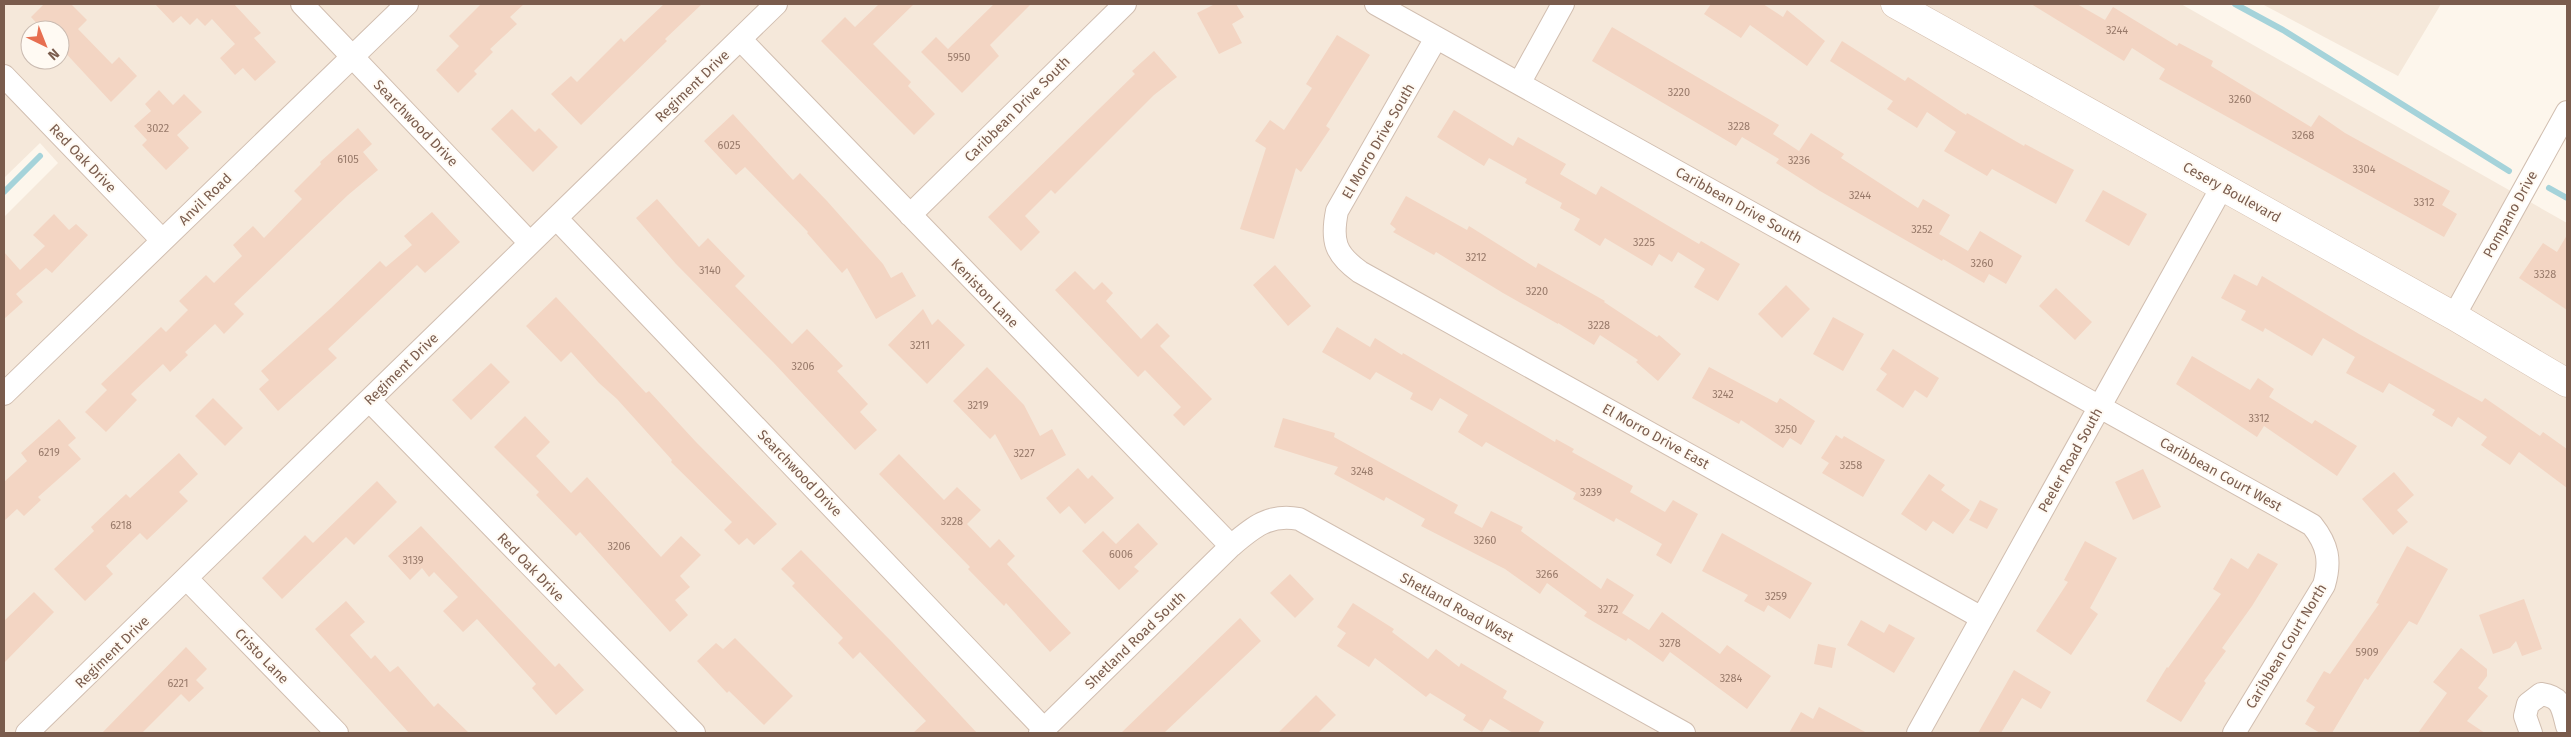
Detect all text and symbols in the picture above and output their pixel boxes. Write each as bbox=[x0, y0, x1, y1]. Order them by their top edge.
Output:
north arrow bbox=[20, 20, 70, 70]
house number: 3244 bbox=[2106, 24, 2128, 37]
text: N bbox=[44, 45, 63, 64]
street label: Regiment Drive bbox=[652, 47, 733, 126]
house number: 5950 bbox=[948, 51, 970, 64]
street label: Caribbean Drive South bbox=[961, 53, 1074, 166]
street label: Searchwood Drive bbox=[370, 76, 461, 170]
street label: El Morro Drive South bbox=[1338, 81, 1418, 202]
house number: 3220 bbox=[1668, 86, 1690, 99]
house number: 3260 bbox=[2229, 93, 2251, 106]
street label: Red Oak Drive bbox=[46, 120, 120, 196]
house number: 3228 bbox=[1728, 120, 1750, 133]
house number: 3022 bbox=[147, 122, 169, 135]
house number: 3268 bbox=[2292, 129, 2314, 142]
house number: 6025 bbox=[718, 139, 741, 152]
house number: 6105 bbox=[337, 153, 359, 166]
house number: 3236 bbox=[1788, 154, 1810, 167]
street label: Cesery Boulevard bbox=[2180, 158, 2284, 226]
house number: 3304 bbox=[2353, 163, 2376, 176]
street label: Caribbean Drive South bbox=[1673, 164, 1805, 247]
street label: Pompano Drive bbox=[2480, 168, 2541, 261]
street label: Anvil Road bbox=[175, 170, 235, 229]
house number: 3244 bbox=[1849, 189, 1871, 202]
house number: 3312 bbox=[2414, 196, 2434, 209]
house number: 3252 bbox=[1911, 223, 1933, 236]
house number: 3225 bbox=[1633, 236, 1655, 249]
house number: 3212 bbox=[1466, 251, 1486, 264]
street label: Keniston Lane bbox=[947, 255, 1022, 331]
house number: 3260 bbox=[1971, 257, 1993, 270]
house number: 3140 bbox=[699, 264, 721, 277]
house number: 3328 bbox=[2534, 268, 2556, 281]
house number: 3220 bbox=[1526, 285, 1548, 298]
house number: 3228 bbox=[1588, 319, 1610, 332]
street label: Regiment Drive bbox=[361, 330, 442, 409]
house number: 3211 bbox=[910, 339, 930, 352]
house number: 3206 bbox=[792, 360, 815, 373]
house number: 3242 bbox=[1712, 388, 1734, 401]
house number: 3219 bbox=[967, 399, 989, 412]
street label: El Morro Drive East bbox=[1599, 400, 1713, 473]
street label: Peeler Road South bbox=[2035, 405, 2106, 516]
house number: 3312 bbox=[2249, 412, 2269, 425]
house number: 3250 bbox=[1775, 423, 1797, 436]
street label: Searchwood Drive bbox=[754, 426, 845, 520]
street label: Caribbean Court West bbox=[2157, 434, 2286, 516]
house number: 6219 bbox=[38, 446, 60, 459]
house number: 3227 bbox=[1013, 447, 1035, 460]
house number: 3258 bbox=[1840, 459, 1862, 472]
house number: 3248 bbox=[1351, 465, 1373, 478]
house number: 3239 bbox=[1580, 486, 1602, 499]
house number: 3228 bbox=[941, 515, 963, 528]
house number: 6218 bbox=[110, 519, 132, 532]
street label: Red Oak Drive bbox=[494, 529, 568, 605]
house number: 3260 bbox=[1474, 534, 1496, 547]
house number: 3206 bbox=[608, 540, 631, 553]
house number: 6006 bbox=[1109, 548, 1133, 561]
house number: 3139 bbox=[402, 554, 424, 567]
house number: 3266 bbox=[1536, 568, 1558, 581]
street label: Shetland Road West bbox=[1397, 569, 1517, 646]
street label: Caribbean Court North bbox=[2242, 581, 2330, 712]
street label: Shetland Road South bbox=[1081, 588, 1189, 693]
house number: 3259 bbox=[1765, 590, 1787, 603]
house number: 3272 bbox=[1598, 603, 1618, 616]
street label: Regiment Drive bbox=[72, 613, 153, 692]
street label: Cristo Lane bbox=[231, 625, 292, 688]
house number: 3278 bbox=[1659, 637, 1681, 650]
house number: 5909 bbox=[2356, 646, 2379, 659]
house number: 3284 bbox=[1720, 672, 1743, 685]
house number: 6221 bbox=[167, 677, 189, 690]

